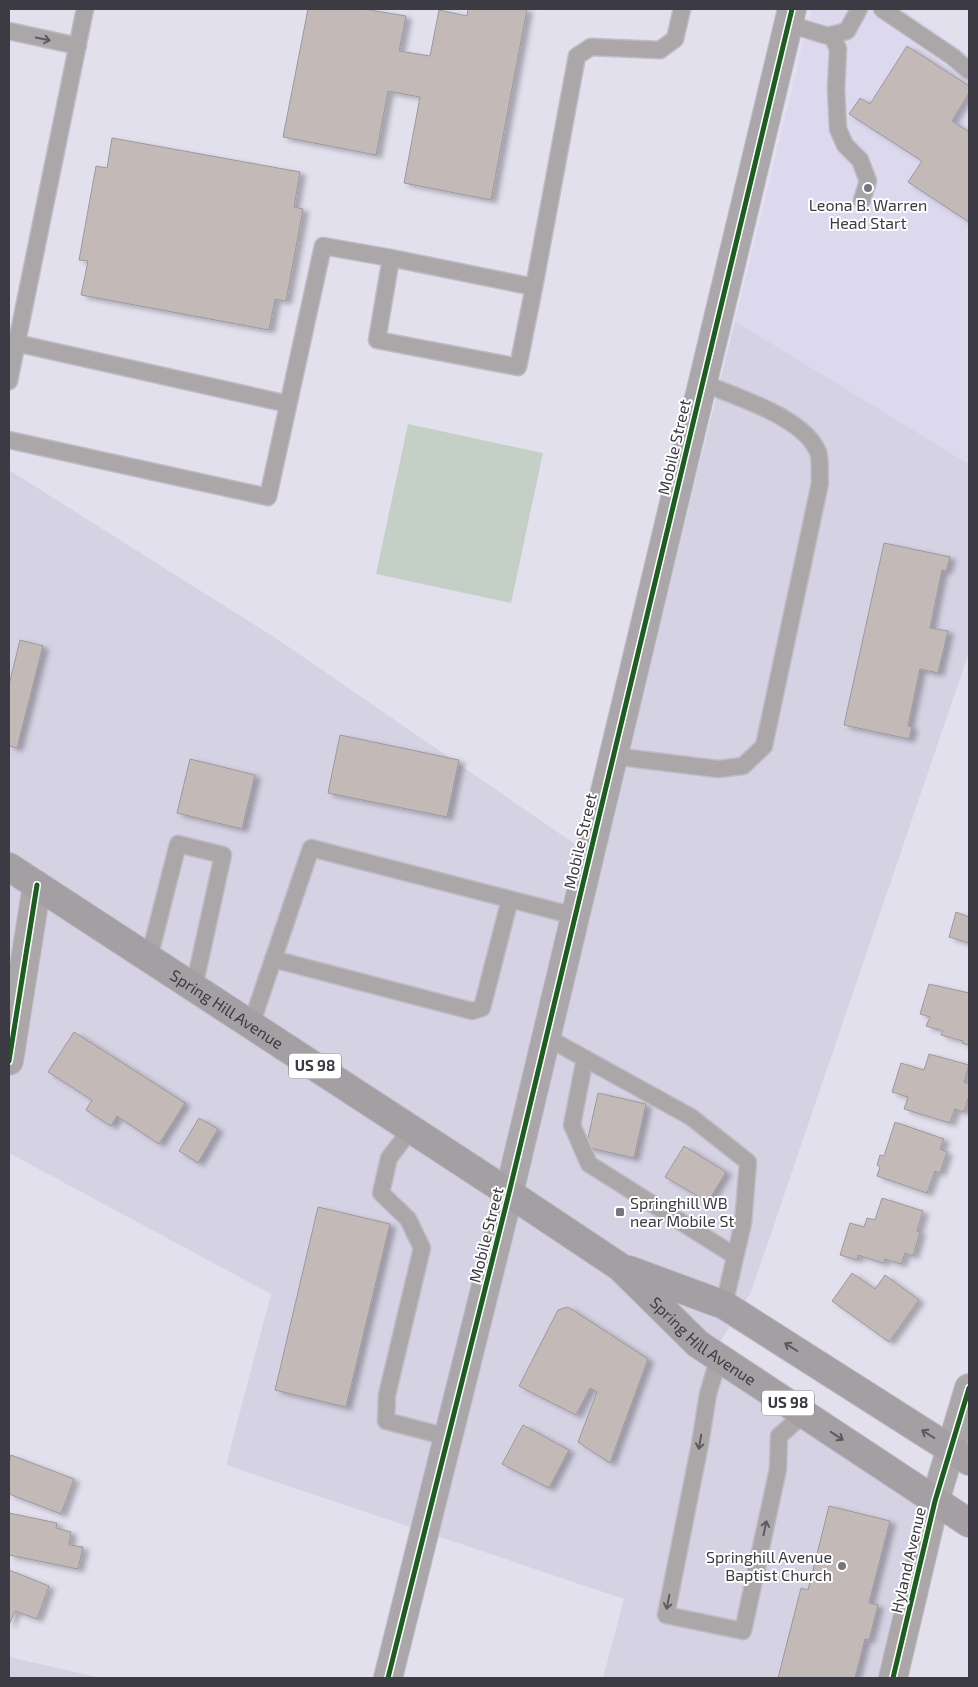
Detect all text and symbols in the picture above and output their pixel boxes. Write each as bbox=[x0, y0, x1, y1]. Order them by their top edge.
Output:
one-way arrow bbox=[35, 34, 51, 44]
marker: Leona B. Warren Head Start bbox=[862, 182, 874, 194]
place label: Leona B. Warren Head Start bbox=[809, 195, 927, 232]
street label: Mobile Street bbox=[653, 397, 694, 497]
street label: Mobile Street bbox=[559, 791, 600, 891]
street label: Spring Hill Avenue bbox=[167, 965, 287, 1052]
road number: US 98 bbox=[289, 1054, 341, 1078]
street label: Mobile Street bbox=[464, 1185, 507, 1285]
place label: Springhill WB near Mobile St bbox=[630, 1193, 734, 1230]
marker: Springhill WB near Mobile St bbox=[614, 1206, 626, 1218]
street label: Spring Hill Avenue bbox=[647, 1292, 760, 1389]
one-way arrow bbox=[784, 1342, 798, 1353]
road number: US 98 bbox=[762, 1390, 814, 1416]
one-way arrow bbox=[922, 1429, 936, 1439]
one-way arrow bbox=[830, 1431, 844, 1441]
one-way arrow bbox=[694, 1434, 704, 1450]
street label: Hyland Avenue bbox=[886, 1505, 929, 1615]
one-way arrow bbox=[761, 1521, 770, 1537]
place label: Springhill Avenue Baptist Church bbox=[706, 1547, 832, 1584]
marker: Springhill Avenue Baptist Church bbox=[836, 1560, 848, 1572]
one-way arrow bbox=[663, 1593, 673, 1609]

